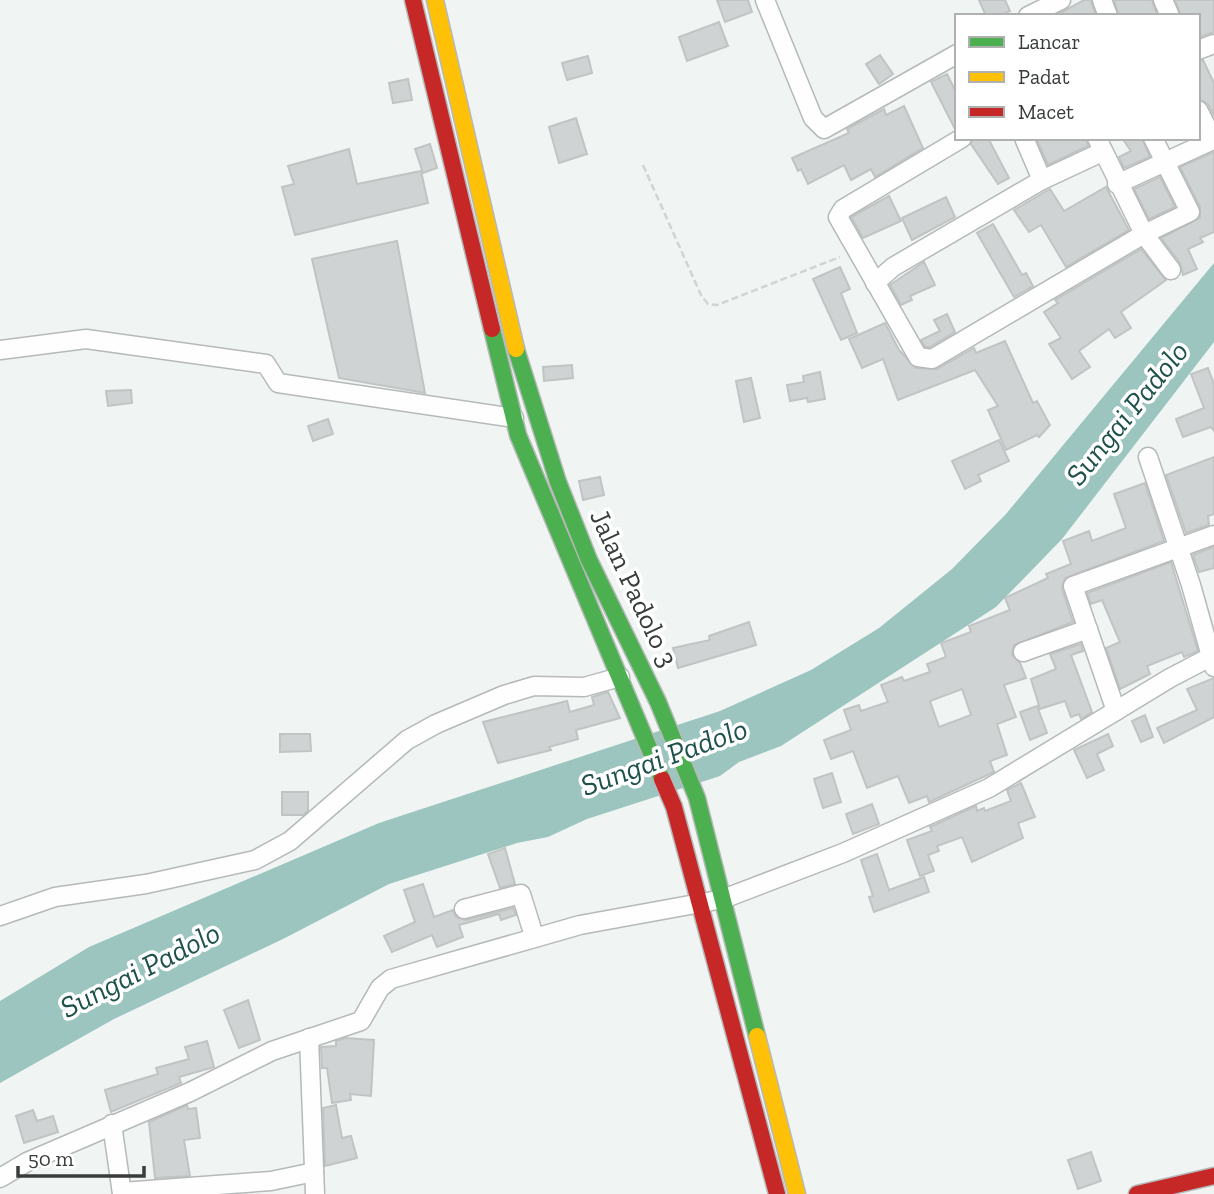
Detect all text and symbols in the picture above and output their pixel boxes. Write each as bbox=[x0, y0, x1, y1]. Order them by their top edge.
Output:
legend bbox=[955, 14, 1200, 140]
text: Lancar bbox=[1018, 29, 1080, 54]
text: Padat bbox=[1018, 64, 1070, 89]
text: Macet bbox=[1018, 99, 1074, 124]
water label: Sungai Padolo bbox=[1058, 334, 1196, 492]
street label: Jalan Padolo 3 bbox=[583, 504, 685, 672]
water label: Sungai Padolo bbox=[576, 710, 752, 804]
water label: Sungai Padolo bbox=[54, 914, 226, 1026]
scale bar bbox=[18, 1134, 144, 1178]
text: 50 m bbox=[28, 1146, 74, 1171]

